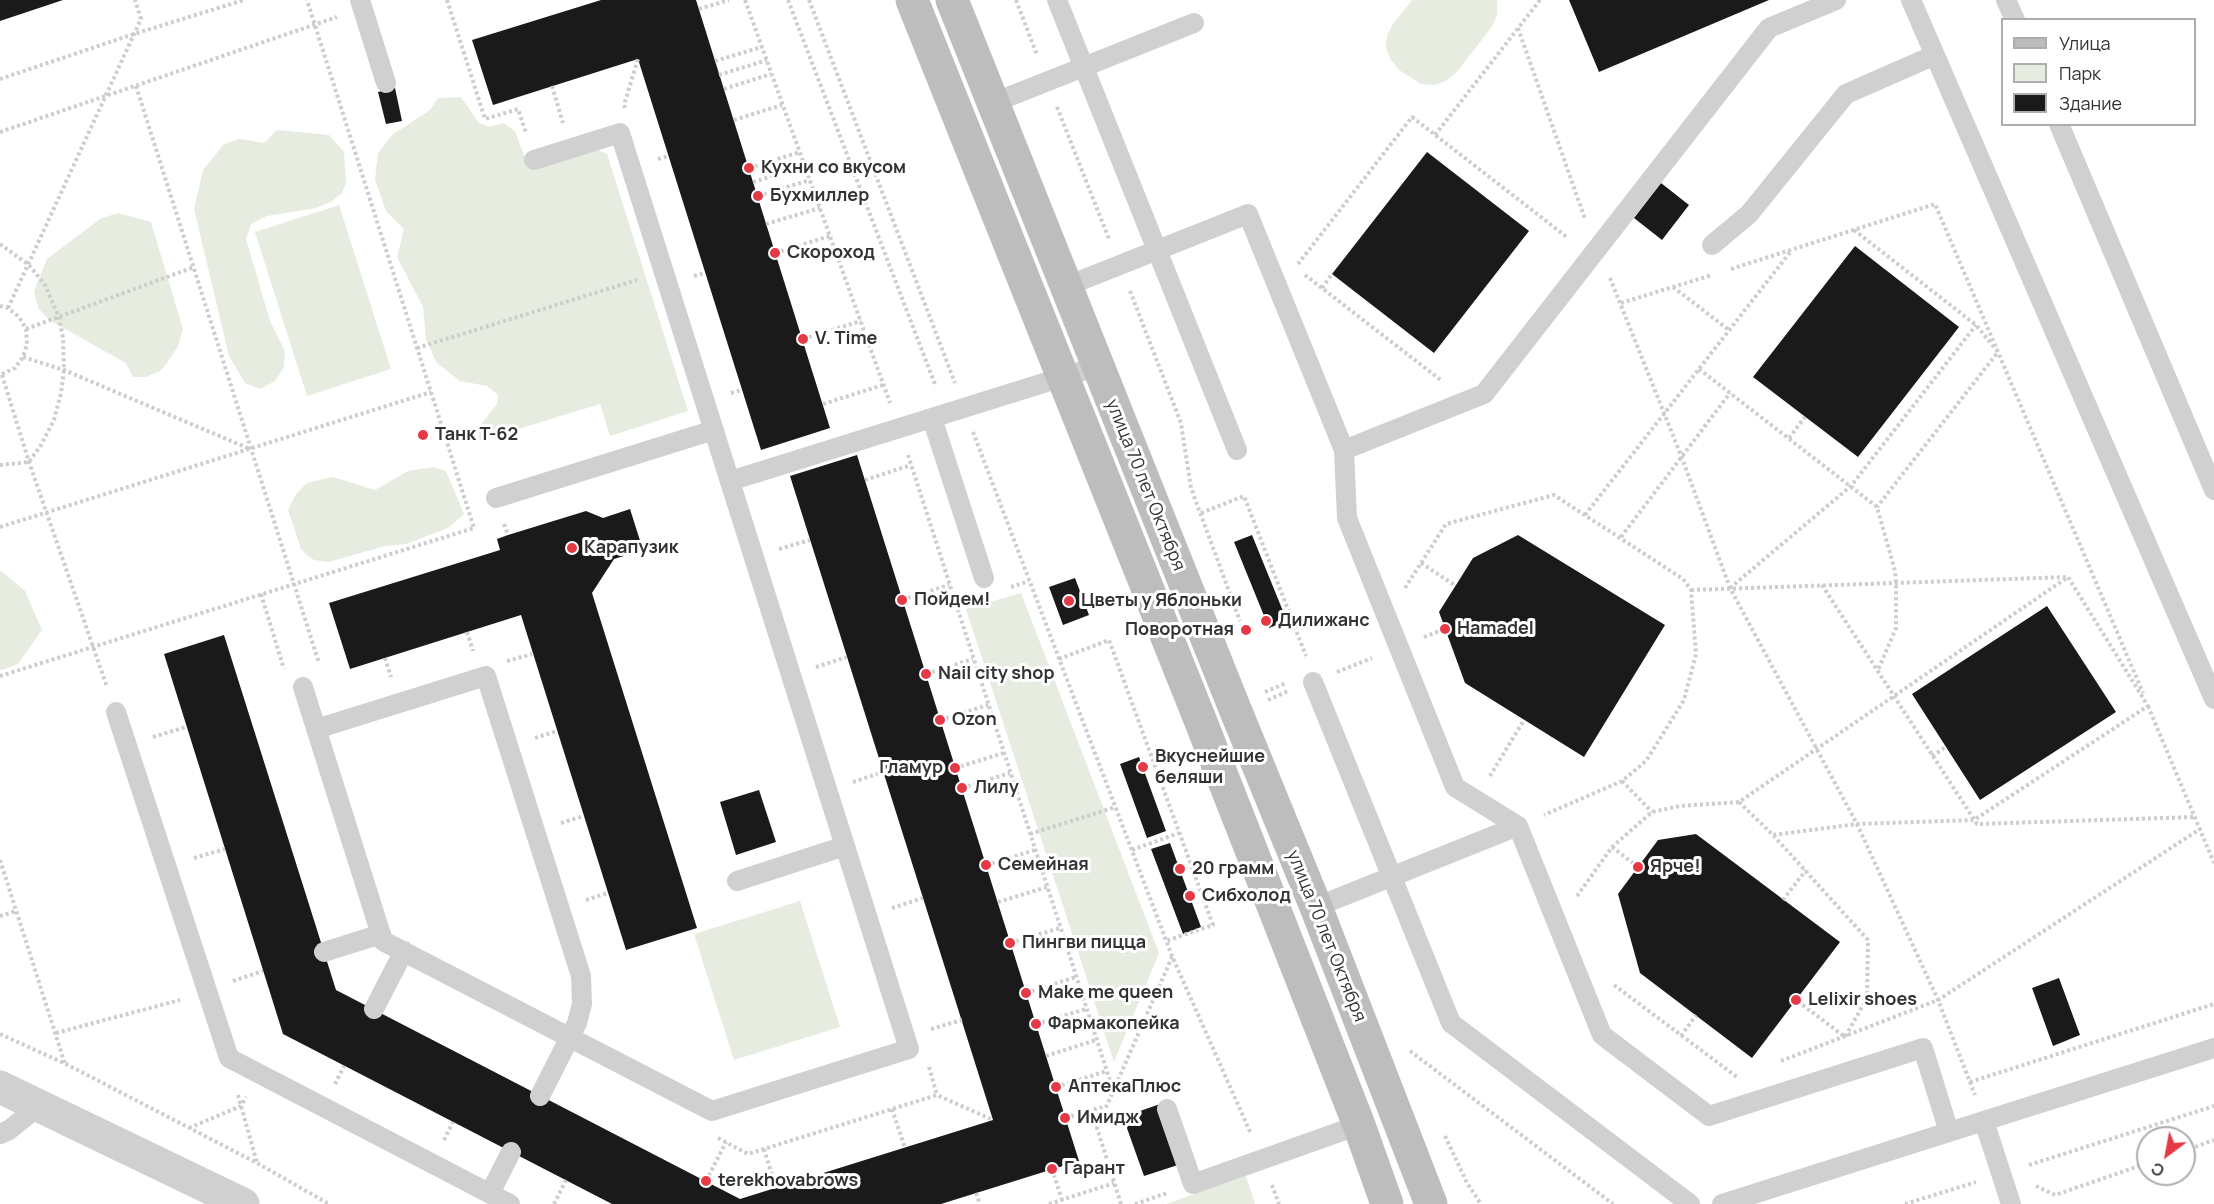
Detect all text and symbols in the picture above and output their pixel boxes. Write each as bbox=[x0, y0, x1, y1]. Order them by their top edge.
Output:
legend bbox=[2001, 18, 2196, 126]
text: Улица bbox=[2059, 31, 2111, 55]
text: Парк bbox=[2059, 61, 2101, 85]
text: Здание bbox=[2059, 91, 2122, 115]
place label: Кухни со вкусом bbox=[761, 157, 906, 179]
marker: Кухни со вкусом bbox=[742, 161, 756, 175]
place label: Бухмиллер bbox=[770, 185, 869, 207]
marker: Бухмиллер bbox=[751, 189, 765, 203]
place label: Скороход bbox=[787, 242, 875, 264]
marker: Скороход bbox=[768, 246, 782, 260]
place label: V. Time bbox=[815, 328, 877, 350]
marker: V. Time bbox=[796, 332, 810, 346]
street label: улица 70 лет Октября bbox=[1101, 396, 1189, 574]
place label: Танк Т-62 bbox=[435, 424, 518, 446]
marker: Танк Т-62 bbox=[416, 428, 430, 442]
place label: Карапузик bbox=[584, 537, 678, 559]
marker: Карапузик bbox=[565, 541, 579, 555]
place label: Пойдем! bbox=[914, 589, 991, 611]
place label: Цветы у Яблоньки bbox=[1081, 590, 1242, 612]
marker: Пойдем! bbox=[895, 593, 909, 607]
marker: Цветы у Яблоньки bbox=[1062, 594, 1076, 608]
place label: Дилижанс bbox=[1278, 610, 1370, 632]
marker: Дилижанс bbox=[1259, 614, 1273, 628]
place label: Hamadel bbox=[1457, 618, 1534, 640]
place label: Поворотная bbox=[1125, 619, 1234, 641]
marker: Hamadel bbox=[1438, 622, 1452, 636]
marker: Поворотная bbox=[1239, 623, 1253, 637]
place label: Nail city shop bbox=[938, 663, 1055, 685]
marker: Nail city shop bbox=[919, 667, 933, 681]
place label: Ozon bbox=[952, 709, 997, 731]
marker: Ozon bbox=[933, 713, 947, 727]
place label: Вкуснейшие беляши bbox=[1155, 746, 1265, 789]
place label: Гламур bbox=[879, 757, 943, 779]
marker: Вкуснейшие беляши bbox=[1136, 760, 1150, 774]
marker: Гламур bbox=[948, 761, 962, 775]
place label: Лилу bbox=[974, 777, 1019, 799]
marker: Лилу bbox=[955, 781, 969, 795]
street label: улица 70 лет Октября bbox=[1282, 847, 1370, 1025]
place label: Семейная bbox=[998, 854, 1089, 876]
place label: Ярче! bbox=[1650, 856, 1701, 878]
marker: Семейная bbox=[979, 858, 993, 872]
place label: 20 грамм bbox=[1192, 858, 1274, 880]
marker: Ярче! bbox=[1631, 860, 1645, 874]
marker: 20 грамм bbox=[1173, 862, 1187, 876]
place label: Сибхолод bbox=[1202, 885, 1291, 907]
marker: Сибхолод bbox=[1183, 889, 1197, 903]
place label: Пингви пицца bbox=[1022, 932, 1146, 954]
marker: Пингви пицца bbox=[1003, 936, 1017, 950]
place label: Make me queen bbox=[1038, 982, 1173, 1004]
marker: Make me queen bbox=[1019, 986, 1033, 1000]
place label: Lelixir shoes bbox=[1808, 989, 1917, 1011]
marker: Lelixir shoes bbox=[1789, 993, 1803, 1007]
place label: Фармакопейка bbox=[1048, 1013, 1180, 1035]
marker: Фармакопейка bbox=[1029, 1017, 1043, 1031]
place label: АптекаПлюс bbox=[1068, 1076, 1181, 1098]
marker: АптекаПлюс bbox=[1049, 1080, 1063, 1094]
place label: Имидж bbox=[1077, 1107, 1139, 1129]
marker: Имидж bbox=[1058, 1111, 1072, 1125]
north arrow bbox=[2136, 1126, 2196, 1186]
text: С bbox=[2147, 1157, 2168, 1182]
place label: Гарант bbox=[1064, 1158, 1125, 1180]
marker: Гарант bbox=[1045, 1162, 1059, 1176]
place label: terekhovabrows bbox=[718, 1170, 858, 1192]
marker: terekhovabrows bbox=[699, 1174, 713, 1188]

